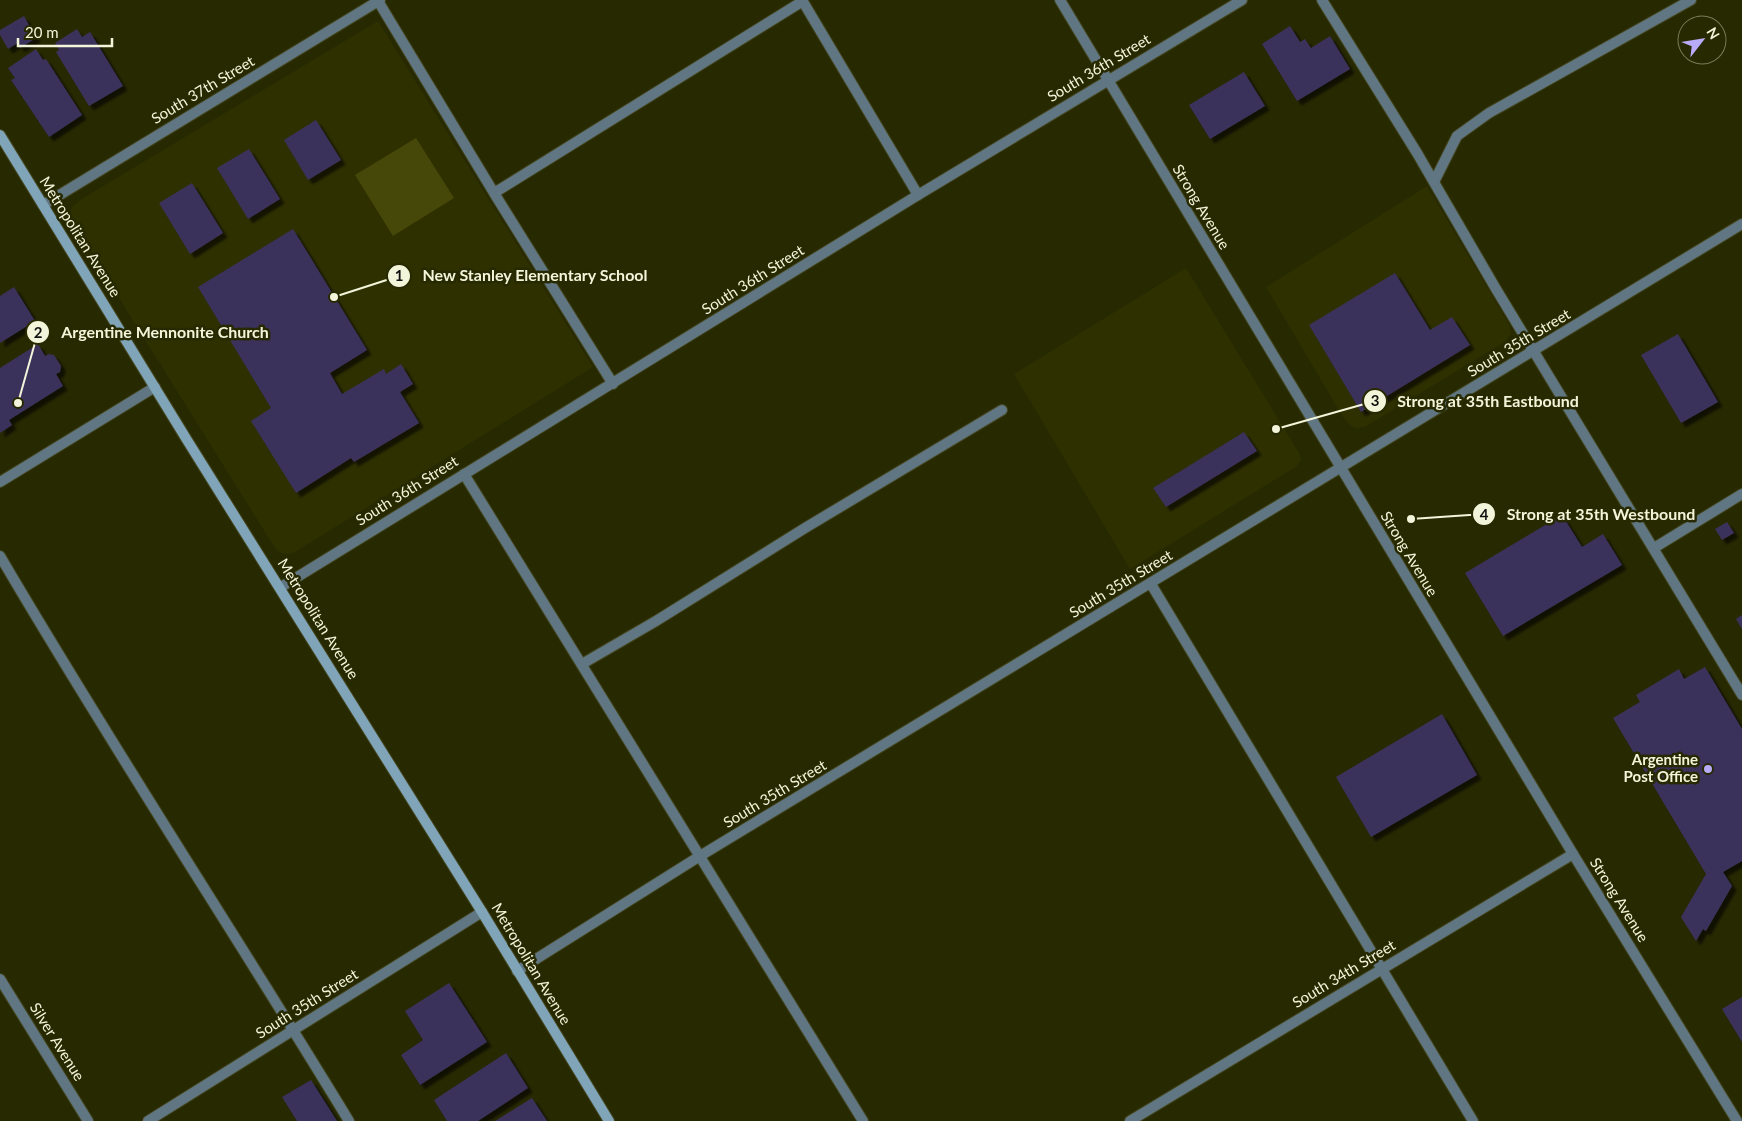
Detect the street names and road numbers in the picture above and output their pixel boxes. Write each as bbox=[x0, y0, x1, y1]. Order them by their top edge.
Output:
street label: South 36th Street bbox=[1044, 29, 1154, 105]
street label: South 37th Street bbox=[148, 51, 258, 127]
street label: Strong Avenue bbox=[1169, 161, 1234, 252]
street label: Metropolitan Avenue bbox=[36, 173, 125, 300]
street label: South 36th Street bbox=[698, 240, 807, 318]
street label: South 35th Street bbox=[1464, 304, 1574, 380]
street label: South 36th Street bbox=[352, 451, 461, 529]
street label: Strong Avenue bbox=[1377, 508, 1442, 599]
street label: South 35th Street bbox=[1066, 545, 1176, 621]
street label: Metropolitan Avenue bbox=[274, 555, 363, 682]
street label: South 35th Street bbox=[720, 755, 830, 831]
street label: Strong Avenue bbox=[1587, 854, 1653, 945]
street label: Metropolitan Avenue bbox=[488, 899, 575, 1028]
street label: South 34th Street bbox=[1289, 935, 1399, 1011]
street label: South 35th Street bbox=[252, 964, 361, 1042]
street label: Silver Avenue bbox=[27, 999, 89, 1084]

